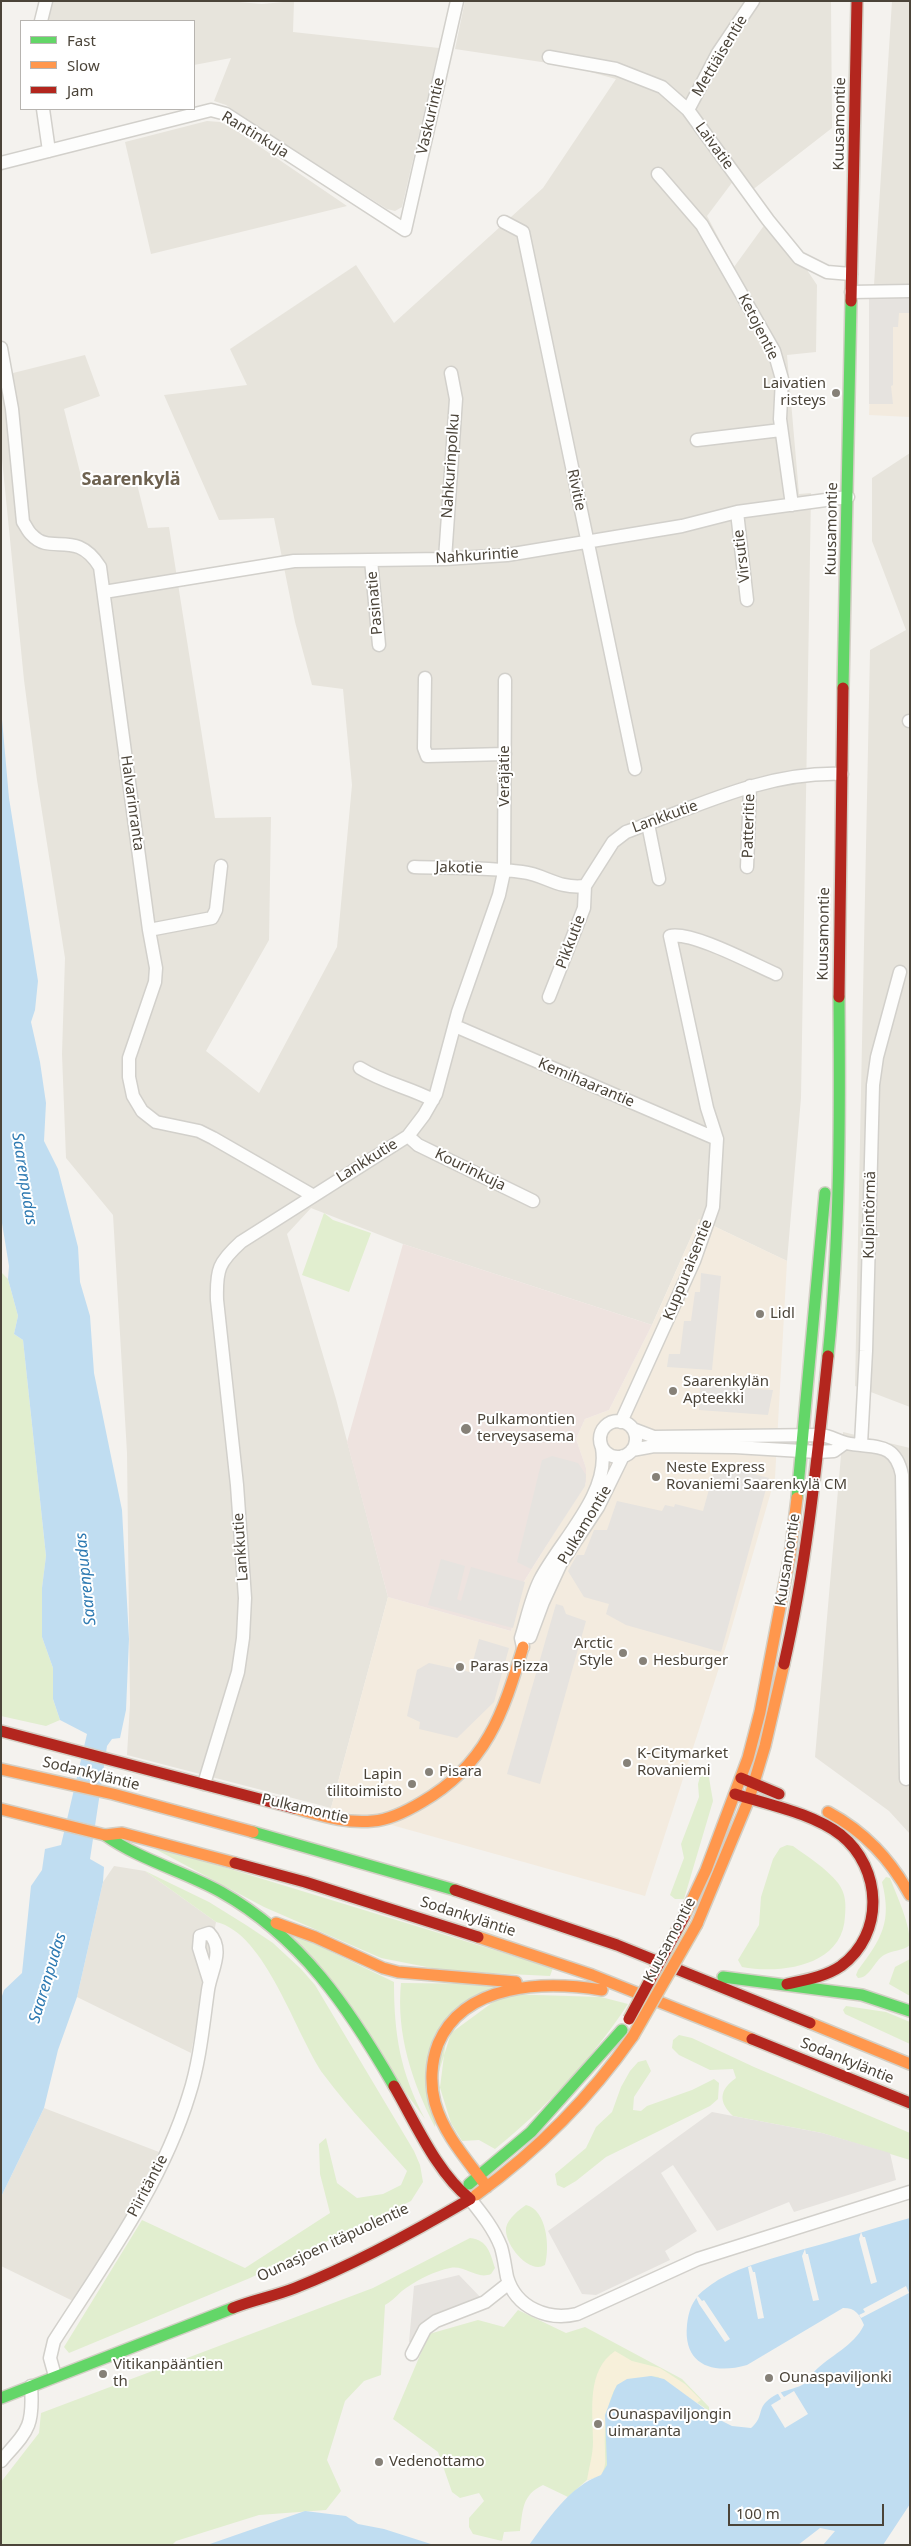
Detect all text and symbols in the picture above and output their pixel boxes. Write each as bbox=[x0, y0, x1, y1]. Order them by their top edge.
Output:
street label: Mettiäisentie bbox=[689, 12, 751, 100]
legend bbox=[20, 20, 195, 110]
text: Fast bbox=[67, 30, 96, 50]
text: Slow bbox=[67, 55, 100, 75]
street label: Vaskurintie bbox=[413, 76, 449, 156]
street label: Kuusamontie bbox=[830, 77, 850, 171]
text: Jam bbox=[67, 80, 94, 100]
street label: Rantinkuja bbox=[218, 108, 292, 162]
street label: Laivatie bbox=[691, 119, 737, 173]
street label: Ketojentie bbox=[734, 291, 782, 363]
place label: Laivatien risteys bbox=[763, 375, 826, 410]
marker: Laivatien risteys bbox=[830, 387, 842, 399]
street label: Nahkurinpolku bbox=[438, 413, 464, 519]
street label: Rivitie bbox=[563, 467, 589, 513]
district label: Saarenkylä bbox=[81, 469, 181, 491]
street label: Kuusamontie bbox=[822, 482, 842, 576]
street label: Virsutie bbox=[730, 528, 754, 584]
street label: Nahkurintie bbox=[435, 544, 519, 568]
street label: Pasinatie bbox=[363, 570, 387, 636]
street label: Veräjätie bbox=[496, 745, 514, 807]
street label: Halvarinranta bbox=[116, 754, 148, 852]
street label: Patteritie bbox=[739, 793, 759, 859]
street label: Lankkutie bbox=[630, 797, 700, 837]
street label: Jakotie bbox=[435, 859, 483, 877]
street label: Kuusamontie bbox=[814, 887, 834, 981]
street label: Pikkutie bbox=[553, 913, 589, 971]
street label: Kemihaarantie bbox=[535, 1055, 637, 1111]
water label: Saarenpudas bbox=[7, 1131, 41, 1227]
street label: Lankkutie bbox=[333, 1135, 401, 1187]
street label: Kourinkuja bbox=[432, 1145, 508, 1195]
street label: Kulpintörmä bbox=[860, 1171, 880, 1259]
street label: Kuppuraisentie bbox=[660, 1217, 716, 1323]
place label: Lidl bbox=[770, 1305, 795, 1323]
marker: Lidl bbox=[754, 1308, 766, 1320]
place label: Saarenkylän Apteekki bbox=[683, 1373, 769, 1408]
marker: Saarenkylän Apteekki bbox=[667, 1385, 679, 1397]
place label: Pulkamontien terveysasema bbox=[477, 1411, 575, 1446]
marker: Pulkamontien terveysasema bbox=[459, 1422, 473, 1436]
place label: Neste Express Rovaniemi Saarenkylä CM bbox=[666, 1459, 847, 1494]
marker: Neste Express Rovaniemi Saarenkylä CM bbox=[650, 1471, 662, 1483]
street label: Pulkamontie bbox=[554, 1482, 616, 1568]
street label: Lankkutie bbox=[230, 1512, 252, 1582]
street label: Kuusamontie bbox=[772, 1512, 804, 1608]
water label: Saarenpudas bbox=[72, 1532, 100, 1626]
place label: Arctic Style bbox=[574, 1635, 613, 1670]
marker: Arctic Style bbox=[617, 1647, 629, 1659]
place label: Hesburger bbox=[653, 1652, 728, 1670]
marker: Hesburger bbox=[637, 1655, 649, 1667]
place label: Paras Pizza bbox=[470, 1658, 548, 1676]
marker: Paras Pizza bbox=[454, 1661, 466, 1673]
place label: K-Citymarket Rovaniemi bbox=[637, 1745, 728, 1780]
street label: Sodankyläntie bbox=[41, 1753, 141, 1795]
marker: K-Citymarket Rovaniemi bbox=[621, 1757, 633, 1769]
place label: Pisara bbox=[439, 1763, 482, 1781]
place label: Lapin tilitoimisto bbox=[327, 1766, 402, 1801]
marker: Pisara bbox=[423, 1766, 435, 1778]
marker: Lapin tilitoimisto bbox=[406, 1778, 418, 1790]
street label: Pulkamontie bbox=[260, 1790, 350, 1828]
street label: Sodankyläntie bbox=[418, 1893, 518, 1941]
street label: Kuusamontie bbox=[640, 1894, 700, 1986]
water label: Saarenpudas bbox=[25, 1931, 71, 2025]
street label: Sodankyläntie bbox=[798, 2034, 896, 2088]
street label: Piiritäntie bbox=[124, 2152, 172, 2220]
street label: Ounasjoen itäpuolentie bbox=[254, 2200, 412, 2286]
place label: Vitikanpääntien th bbox=[113, 2356, 223, 2391]
marker: Vitikanpääntien th bbox=[97, 2368, 109, 2380]
place label: Ounaspaviljonki bbox=[779, 2369, 892, 2387]
marker: Ounaspaviljonki bbox=[763, 2372, 775, 2384]
place label: Ounaspaviljongin uimaranta bbox=[608, 2406, 731, 2441]
marker: Ounaspaviljongin uimaranta bbox=[592, 2418, 604, 2430]
place label: Vedenottamo bbox=[389, 2453, 485, 2471]
marker: Vedenottamo bbox=[373, 2456, 385, 2468]
scale bar bbox=[731, 2494, 887, 2526]
text: 100 m bbox=[736, 2503, 780, 2523]

